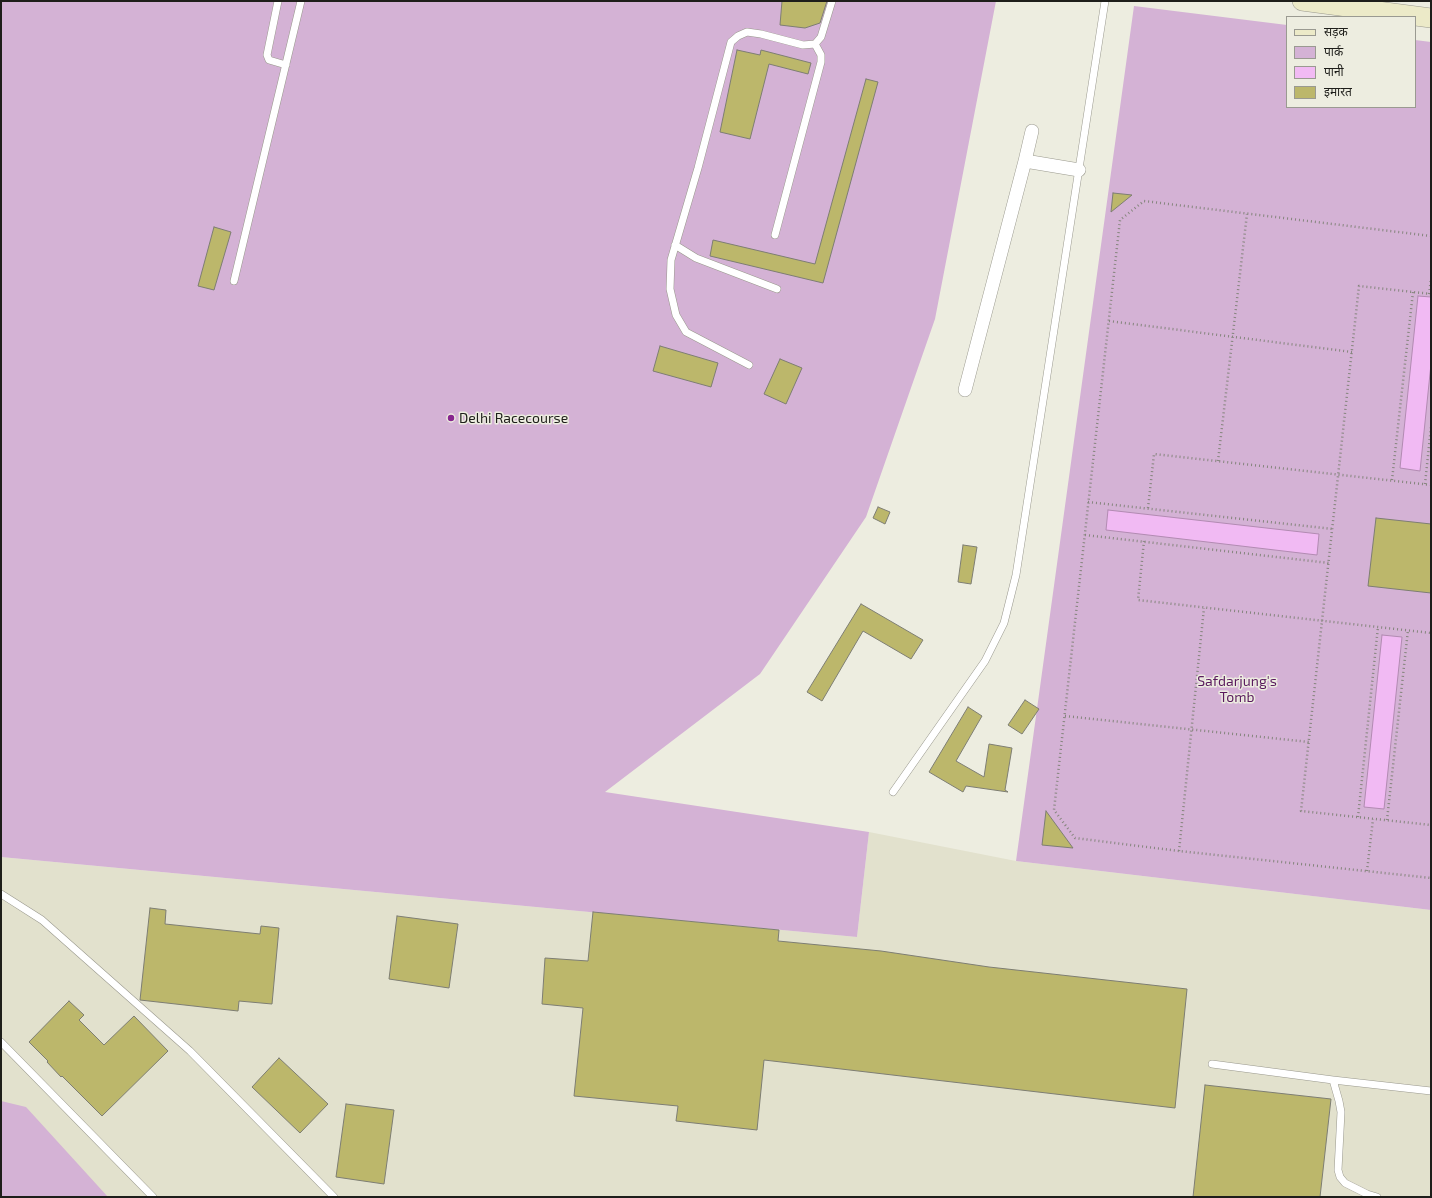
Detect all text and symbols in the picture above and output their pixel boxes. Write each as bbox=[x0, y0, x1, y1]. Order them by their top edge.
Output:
legend bbox=[1286, 16, 1416, 108]
text: सड़क bbox=[1324, 24, 1348, 38]
text: पार्क bbox=[1324, 44, 1343, 58]
text: पानी bbox=[1324, 64, 1344, 78]
text: इमारत bbox=[1324, 84, 1352, 98]
place label: Delhi Racecourse bbox=[459, 410, 568, 426]
marker: Delhi Racecourse bbox=[446, 413, 456, 423]
park label: Safdarjung's Tomb bbox=[1197, 673, 1277, 706]

